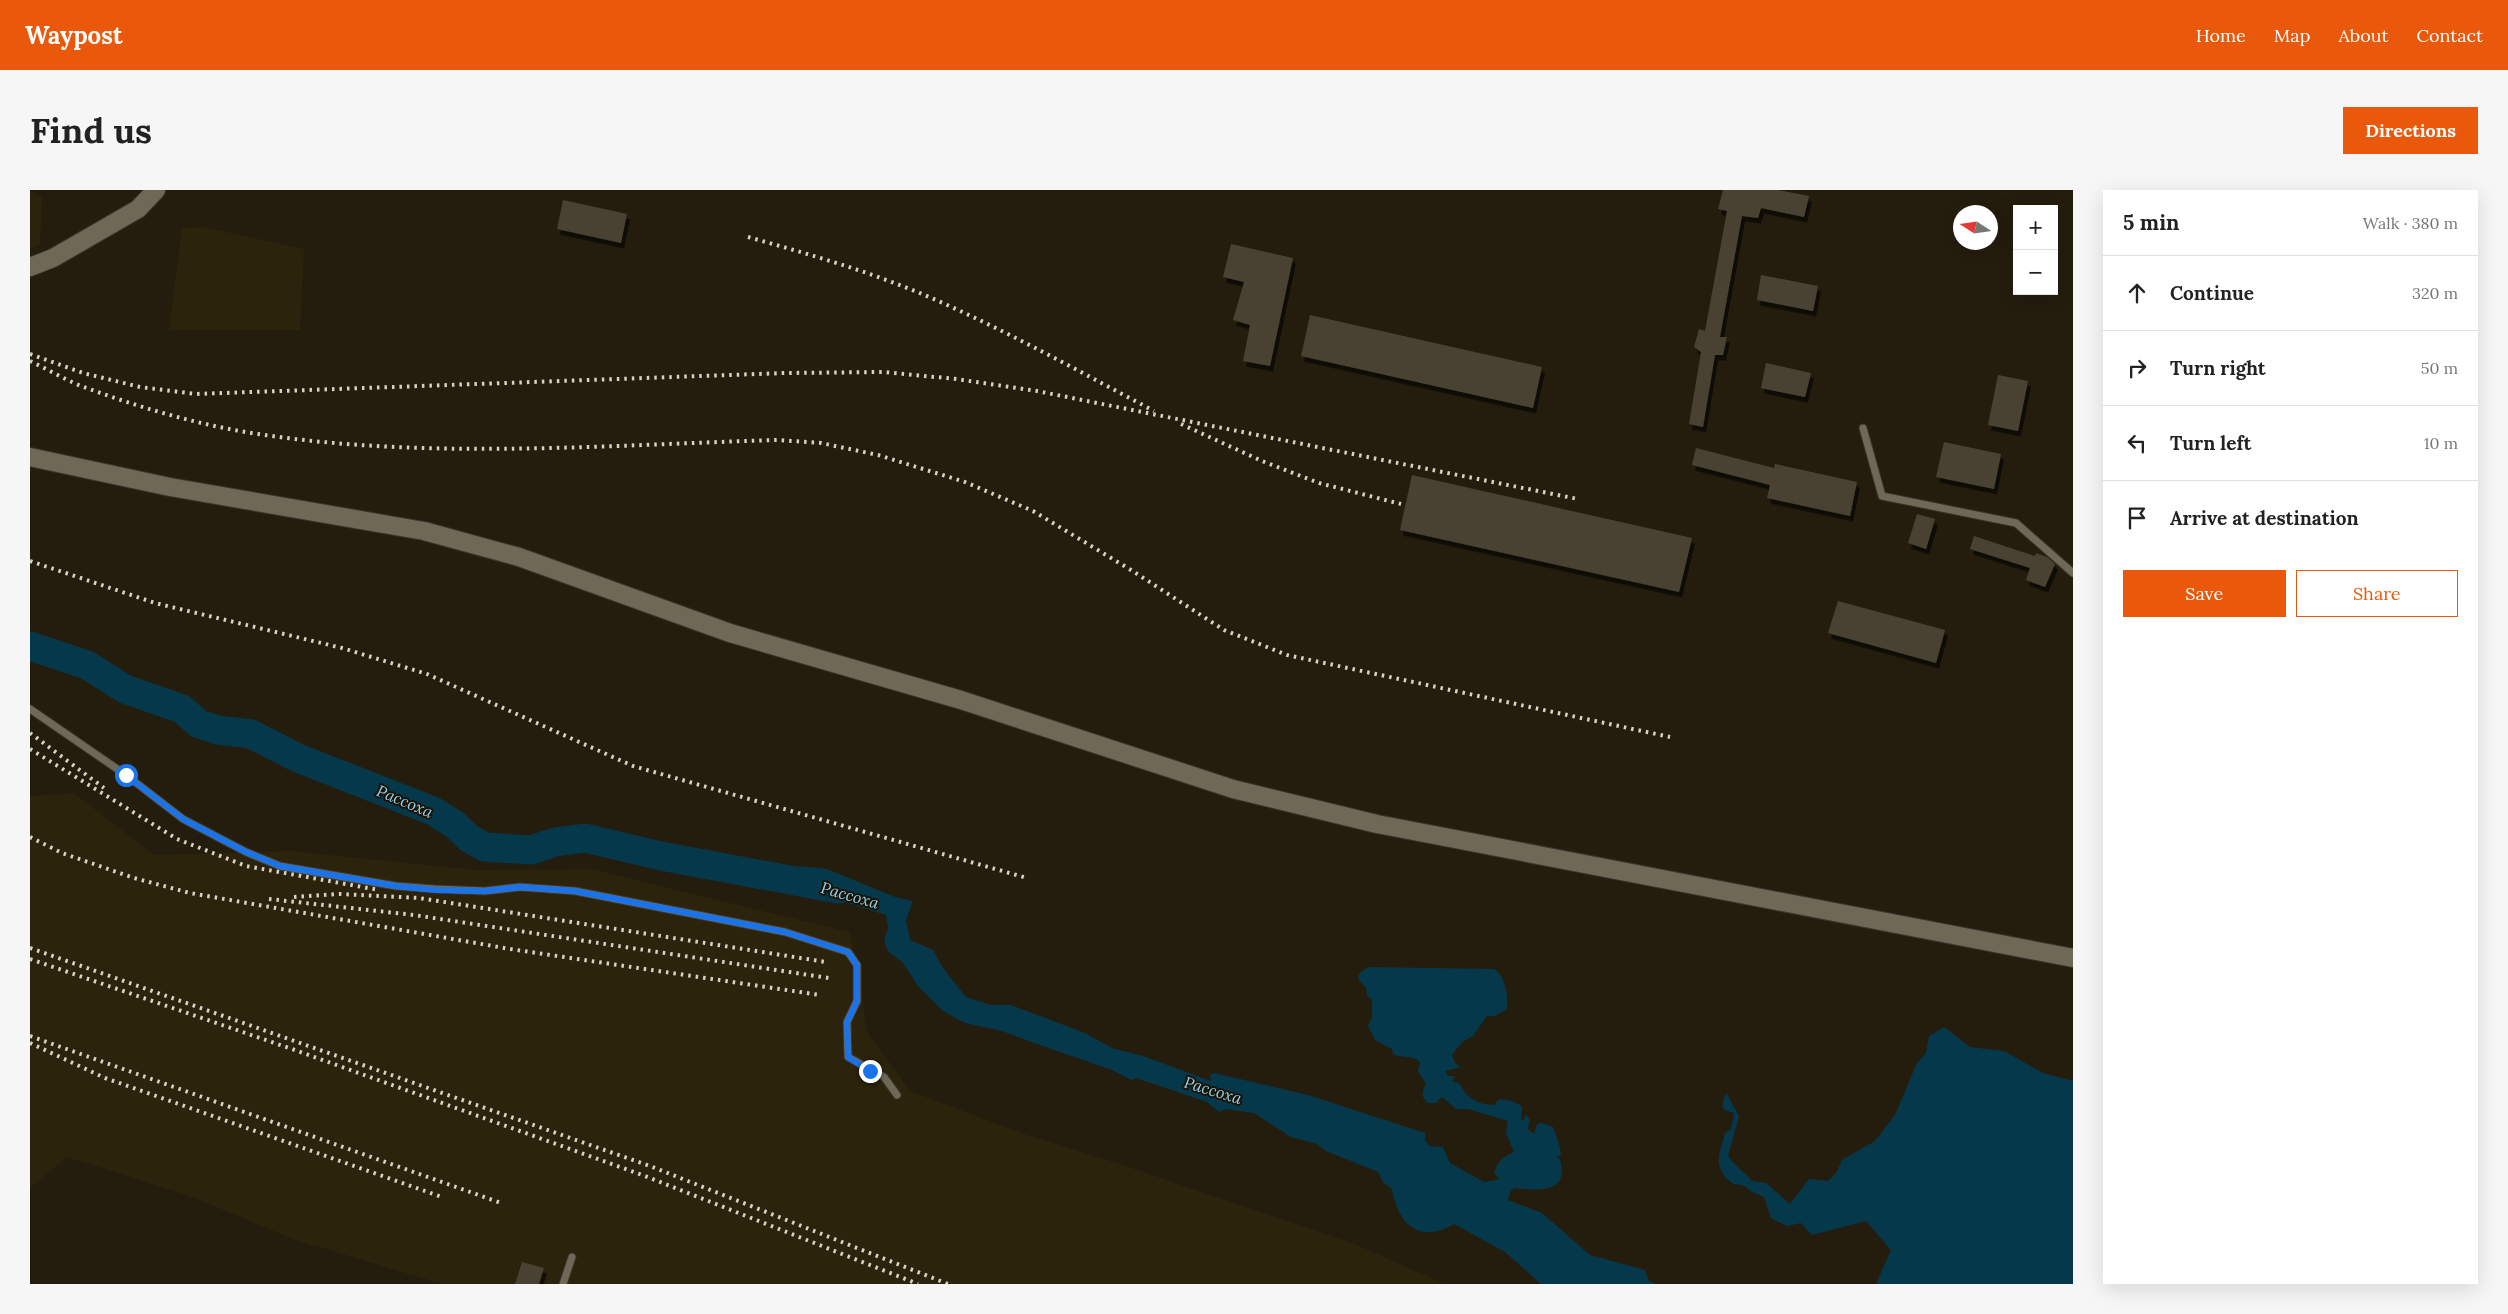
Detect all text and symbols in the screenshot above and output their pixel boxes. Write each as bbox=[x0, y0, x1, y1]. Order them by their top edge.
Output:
text: Waypost bbox=[25, 20, 123, 51]
text: Home bbox=[2196, 24, 2246, 47]
text: Map bbox=[2274, 24, 2310, 47]
text: About bbox=[2338, 24, 2388, 47]
text: Contact bbox=[2416, 24, 2483, 47]
button: Directions bbox=[2343, 107, 2478, 154]
text: Find us bbox=[30, 108, 152, 153]
north arrow bbox=[1953, 205, 1998, 250]
map controls bbox=[2013, 205, 2058, 295]
button: + bbox=[2013, 205, 2058, 250]
text: 5 min bbox=[2123, 209, 2179, 236]
text: Walk · 380 m bbox=[2363, 213, 2458, 233]
button: − bbox=[2013, 250, 2058, 295]
icon: ahead bbox=[2123, 279, 2151, 307]
text: Continue bbox=[2170, 281, 2254, 305]
text: 320 m bbox=[2412, 283, 2458, 303]
icon: right bbox=[2123, 354, 2151, 382]
text: Turn right bbox=[2170, 356, 2266, 380]
text: 50 m bbox=[2421, 358, 2458, 378]
icon: left bbox=[2123, 429, 2151, 457]
text: Turn left bbox=[2170, 431, 2251, 455]
text: 10 m bbox=[2424, 433, 2458, 453]
icon: arrive bbox=[2123, 504, 2151, 532]
text: Arrive at destination bbox=[2170, 506, 2359, 530]
button: Save bbox=[2123, 570, 2286, 617]
button: Share bbox=[2296, 570, 2458, 617]
route start bbox=[115, 764, 138, 787]
water label: Рассоха bbox=[374, 780, 436, 822]
water label: Рассоха bbox=[819, 877, 881, 913]
route end bbox=[859, 1060, 882, 1083]
water label: Рассоха bbox=[1182, 1072, 1244, 1108]

